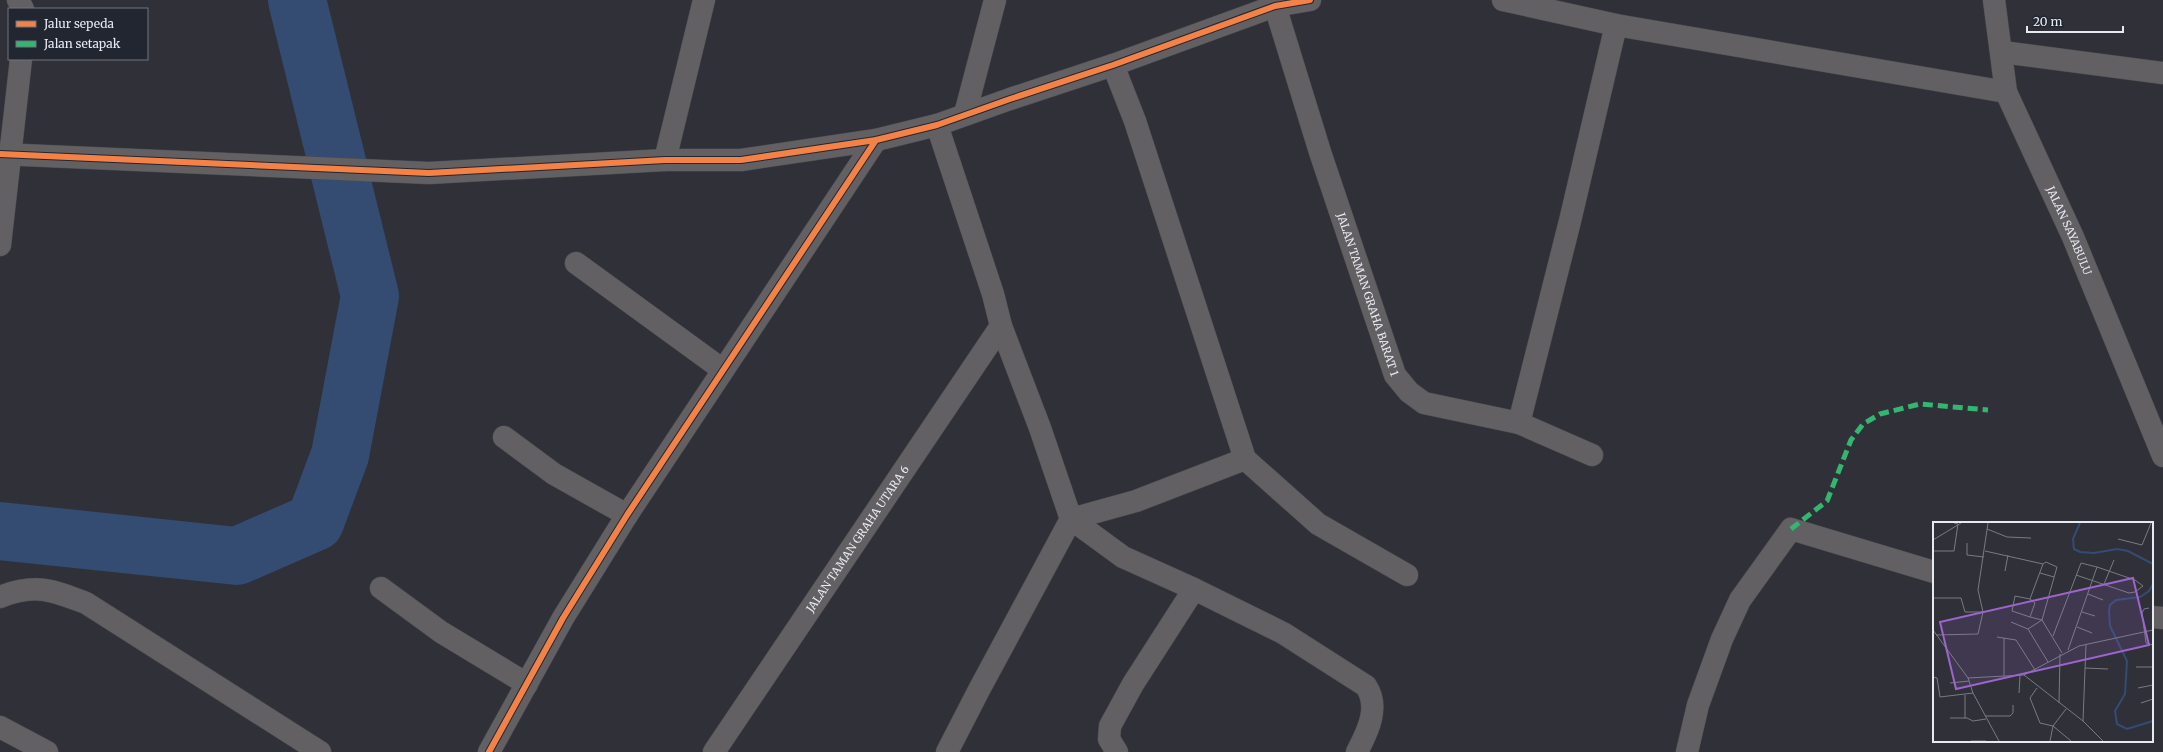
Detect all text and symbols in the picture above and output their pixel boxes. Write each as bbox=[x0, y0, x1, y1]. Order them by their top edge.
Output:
legend bbox=[8, 8, 148, 60]
scale bar bbox=[2027, 8, 2123, 34]
text: 20 m bbox=[2033, 14, 2062, 29]
text: Jalur sepeda bbox=[43, 16, 115, 31]
text: Jalan setapak bbox=[43, 36, 121, 51]
street label: JALAN SAYABULU bbox=[2043, 183, 2095, 277]
street label: JALAN TAMAN GRAHA BARAT 1 bbox=[1334, 210, 1402, 378]
street label: JALAN TAMAN GRAHA UTARA 6 bbox=[803, 462, 912, 616]
inset map bbox=[1933, 522, 2153, 742]

